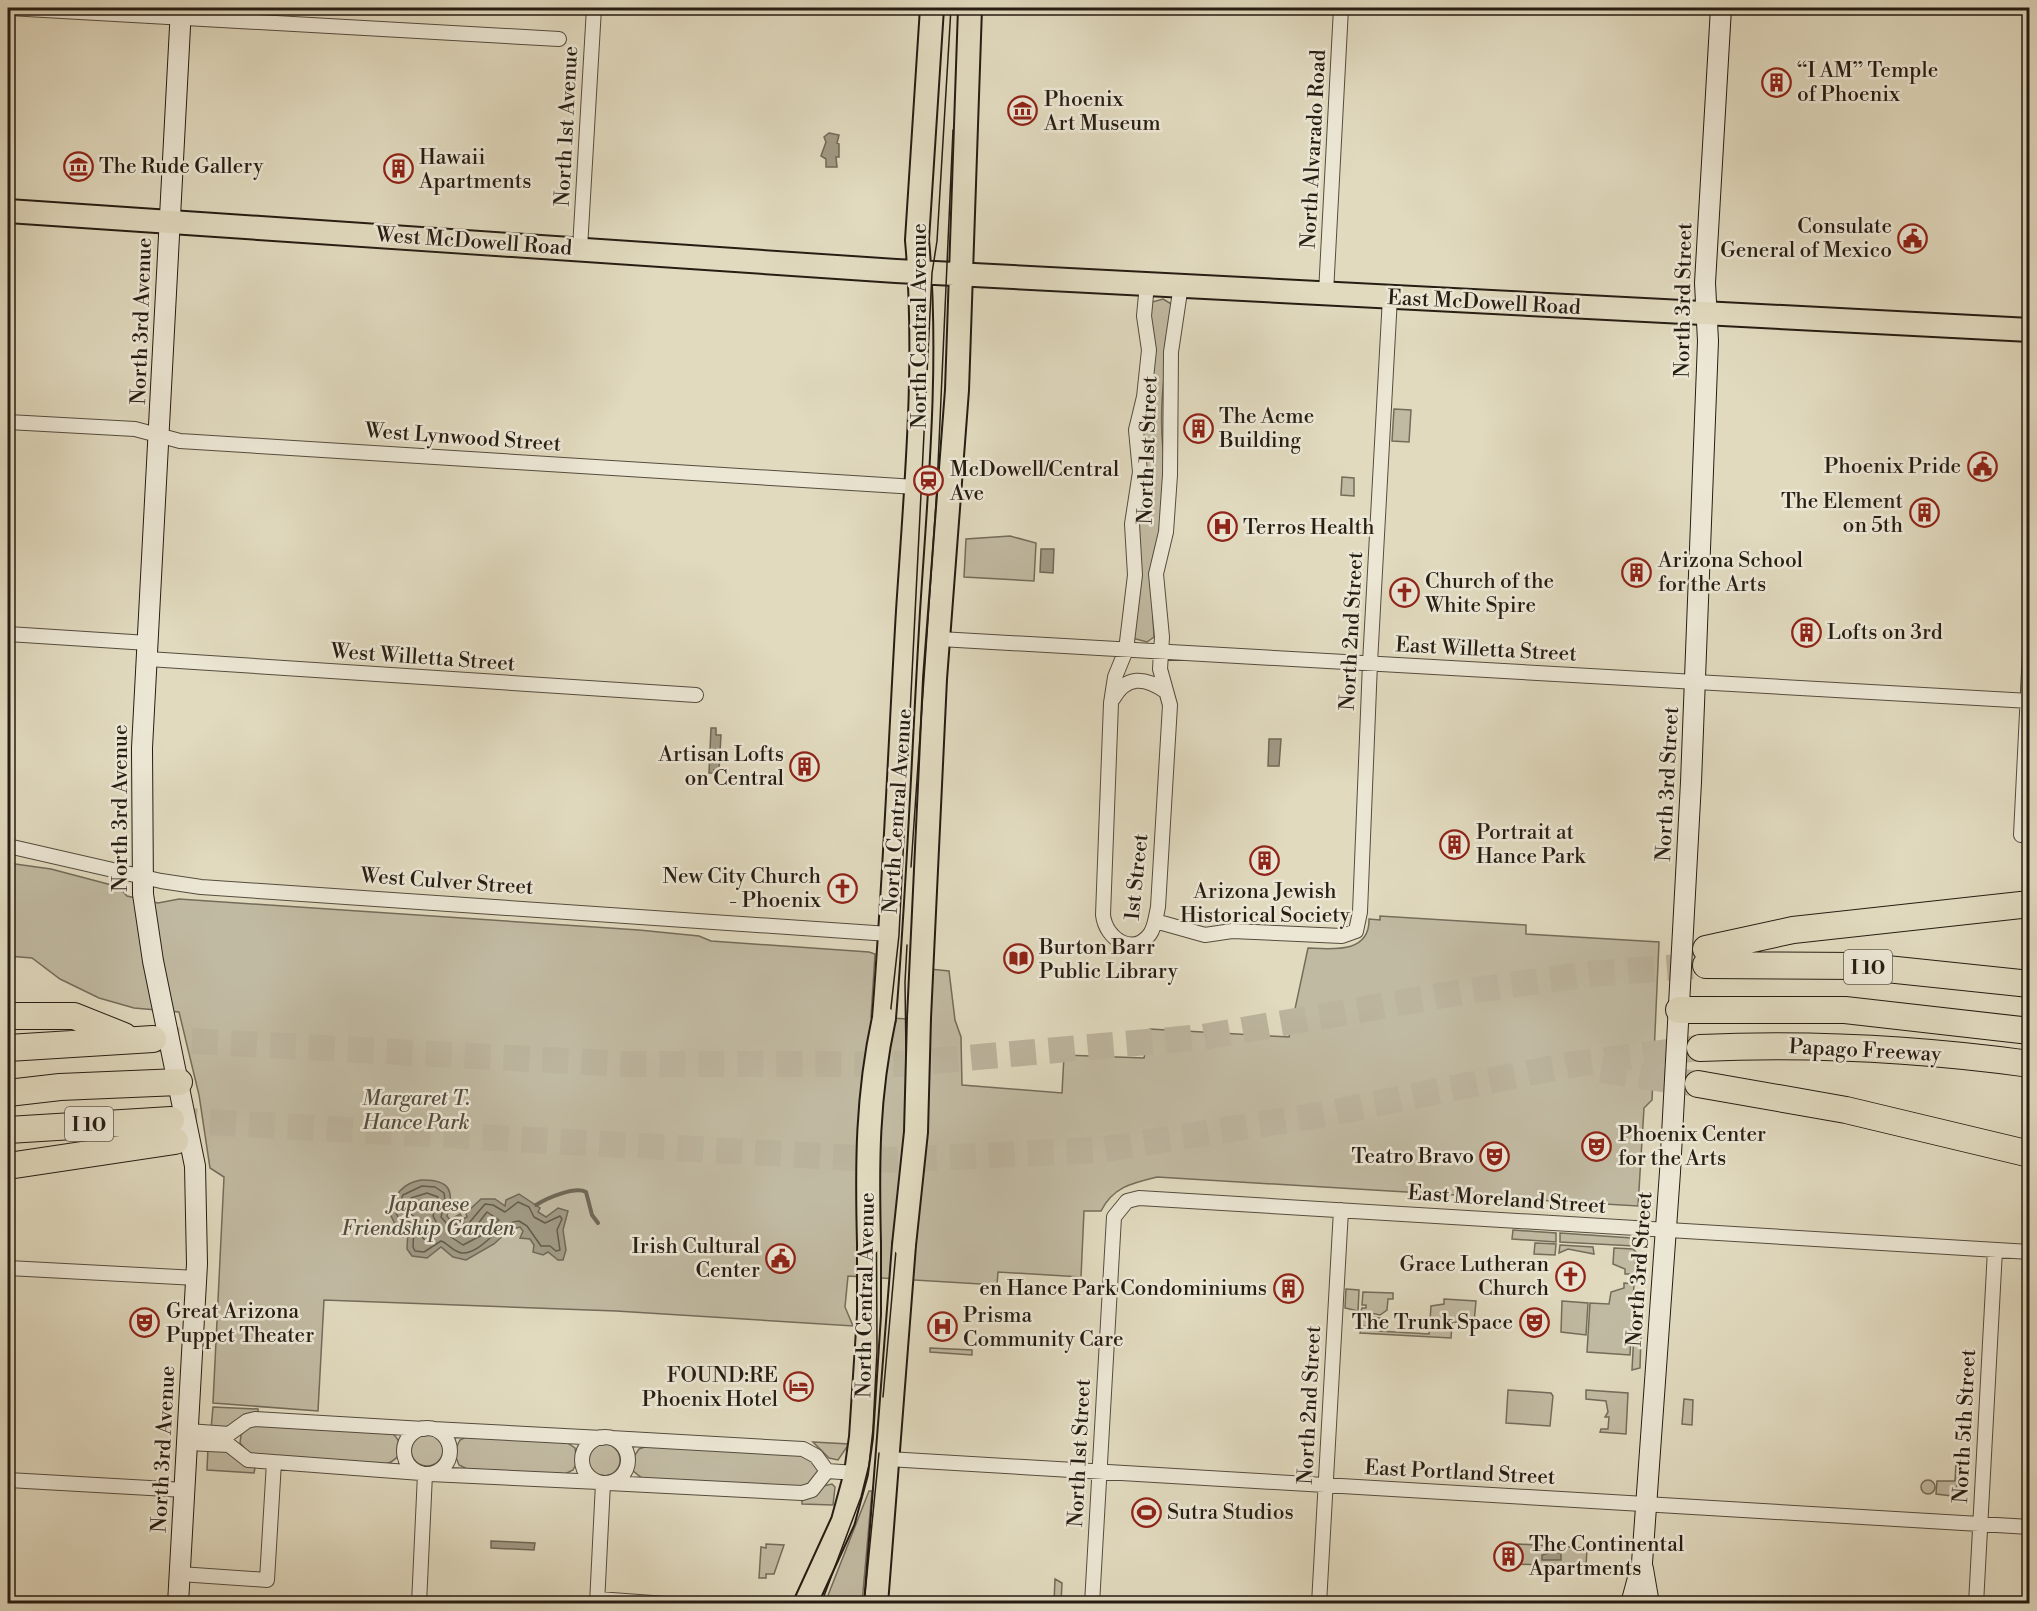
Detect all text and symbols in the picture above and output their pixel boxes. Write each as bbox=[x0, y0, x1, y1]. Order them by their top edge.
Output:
street label: North 1st Avenue bbox=[550, 45, 584, 207]
street label: North Alvarado Road bbox=[1296, 49, 1332, 249]
place label: “I AM” Temple of Phoenix bbox=[1797, 58, 1938, 108]
building icon: “I AM” Temple of Phoenix bbox=[1760, 66, 1792, 98]
place label: Phoenix Art Museum bbox=[1043, 87, 1161, 137]
museum icon: Phoenix Art Museum bbox=[1007, 95, 1039, 127]
place label: Hawaii Apartments bbox=[418, 145, 531, 195]
museum icon: The Rude Gallery bbox=[62, 150, 94, 182]
building icon: Hawaii Apartments bbox=[382, 153, 414, 185]
place label: The Rude Gallery bbox=[99, 154, 264, 180]
place label: Consulate General of Mexico bbox=[1720, 214, 1892, 264]
street label: West McDowell Road bbox=[374, 222, 573, 262]
street label: North 3rd Street bbox=[1670, 222, 1698, 378]
public building icon: Consulate General of Mexico bbox=[1897, 222, 1929, 254]
street label: North Central Avenue bbox=[907, 223, 933, 429]
street label: North 3rd Avenue bbox=[126, 237, 158, 405]
street label: East McDowell Road bbox=[1387, 285, 1581, 321]
street label: North 1st Street bbox=[1132, 375, 1164, 525]
place label: The Acme Building bbox=[1218, 404, 1314, 454]
building icon: The Acme Building bbox=[1182, 412, 1214, 444]
street label: West Lynwood Street bbox=[363, 418, 563, 458]
public building icon: Phoenix Pride bbox=[1966, 450, 1998, 482]
place label: Phoenix Pride bbox=[1824, 454, 1961, 480]
place label: McDowell/Central Ave bbox=[949, 457, 1119, 507]
station icon: McDowell/Central Ave bbox=[913, 465, 945, 497]
place label: The Element on 5th bbox=[1781, 489, 1904, 539]
building icon: The Element on 5th bbox=[1908, 497, 1940, 529]
hospital icon: Terros Health bbox=[1206, 511, 1238, 543]
place label: Terros Health bbox=[1243, 515, 1375, 541]
place label: Arizona School for the Arts bbox=[1657, 548, 1803, 598]
street label: North 2nd Street bbox=[1335, 550, 1369, 711]
building icon: Arizona School for the Arts bbox=[1621, 556, 1653, 588]
place label: Church of the White Spire bbox=[1424, 569, 1554, 619]
church icon: Church of the White Spire bbox=[1388, 577, 1420, 609]
building icon: Lofts on 3rd bbox=[1790, 616, 1822, 648]
place label: Lofts on 3rd bbox=[1827, 620, 1943, 646]
street label: East Willetta Street bbox=[1395, 632, 1578, 668]
street label: West Willetta Street bbox=[329, 639, 517, 677]
street label: North 3rd Street bbox=[1651, 705, 1685, 862]
street label: North Central Avenue bbox=[878, 708, 918, 915]
street label: North 3rd Avenue bbox=[108, 724, 134, 892]
place label: Artisan Lofts on Central bbox=[658, 742, 784, 792]
building icon: Artisan Lofts on Central bbox=[789, 750, 821, 782]
place label: Portrait at Hance Park bbox=[1476, 820, 1586, 870]
building icon: Portrait at Hance Park bbox=[1439, 828, 1471, 860]
street label: 1st Street bbox=[1120, 832, 1155, 922]
building icon: Arizona Jewish Historical Society bbox=[1249, 844, 1281, 876]
street label: West Culver Street bbox=[359, 863, 535, 901]
place label: New City Church - Phoenix bbox=[663, 864, 821, 914]
church icon: New City Church - Phoenix bbox=[826, 872, 858, 904]
place label: Arizona Jewish Historical Society bbox=[1180, 879, 1351, 929]
place label: Burton Barr Public Library bbox=[1038, 935, 1179, 985]
library icon: Burton Barr Public Library bbox=[1002, 943, 1034, 975]
road number: I 10 bbox=[1844, 950, 1892, 984]
street label: Papago Freeway bbox=[1788, 1034, 1943, 1068]
park label: Margaret T. Hance Park bbox=[362, 1086, 470, 1136]
road number: I 10 bbox=[65, 1107, 113, 1141]
place label: Phoenix Center for the Arts bbox=[1618, 1122, 1766, 1172]
theatre icon: Phoenix Center for the Arts bbox=[1581, 1130, 1613, 1162]
theatre icon: Teatro Bravo bbox=[1479, 1140, 1511, 1172]
place label: Teatro Bravo bbox=[1352, 1144, 1474, 1170]
street label: East Moreland Street bbox=[1407, 1180, 1608, 1220]
street label: North 3rd Street bbox=[1622, 1190, 1658, 1347]
park label: Japanese Friendship Garden bbox=[341, 1192, 515, 1242]
street label: North Central Avenue bbox=[851, 1192, 881, 1398]
place label: Irish Cultural Center bbox=[632, 1234, 760, 1284]
public building icon: Irish Cultural Center bbox=[765, 1242, 797, 1274]
place label: Grace Lutheran Church bbox=[1400, 1252, 1549, 1302]
church icon: Grace Lutheran Church bbox=[1554, 1260, 1586, 1292]
building icon: en Hance Park Condominiums bbox=[1272, 1272, 1304, 1304]
place label: en Hance Park Condominiums bbox=[979, 1276, 1267, 1302]
place label: Great Arizona Puppet Theater bbox=[166, 1299, 314, 1349]
place label: Prisma Community Care bbox=[963, 1303, 1124, 1353]
theatre icon: The Trunk Space bbox=[1518, 1306, 1550, 1338]
theatre icon: Great Arizona Puppet Theater bbox=[129, 1307, 161, 1339]
place label: The Trunk Space bbox=[1352, 1310, 1513, 1336]
hospital icon: Prisma Community Care bbox=[926, 1311, 958, 1343]
street label: North 2nd Street bbox=[1293, 1324, 1327, 1485]
street label: North 5th Street bbox=[1948, 1348, 1982, 1504]
place label: FOUND:RE Phoenix Hotel bbox=[642, 1363, 778, 1413]
street label: North 3rd Avenue bbox=[147, 1365, 181, 1533]
hotel icon: FOUND:RE Phoenix Hotel bbox=[783, 1371, 815, 1403]
street label: North 1st Street bbox=[1063, 1378, 1097, 1528]
street label: East Portland Street bbox=[1364, 1455, 1557, 1491]
sports icon: Sutra Studios bbox=[1130, 1496, 1162, 1528]
place label: Sutra Studios bbox=[1167, 1500, 1294, 1526]
place label: The Continental Apartments bbox=[1528, 1532, 1684, 1582]
building icon: The Continental Apartments bbox=[1492, 1540, 1524, 1572]

